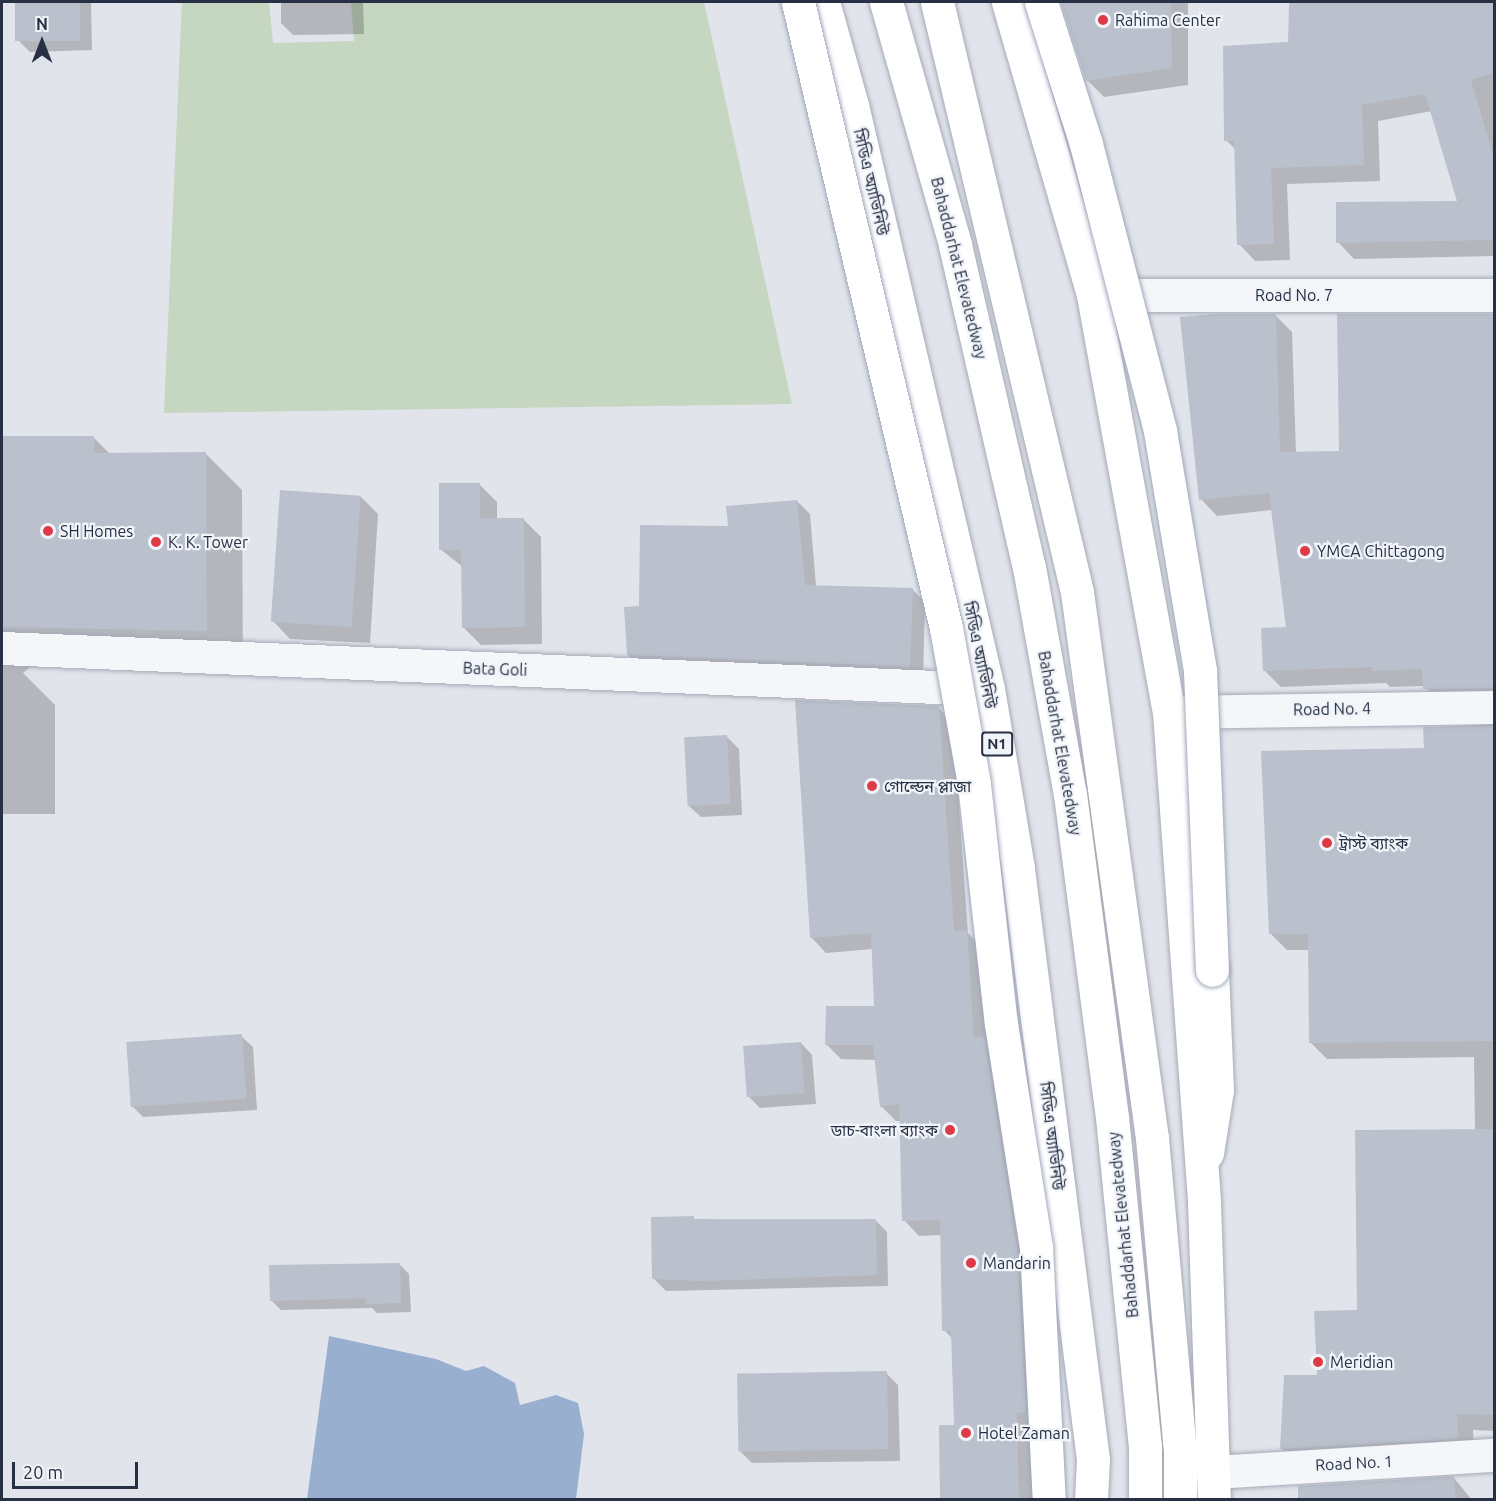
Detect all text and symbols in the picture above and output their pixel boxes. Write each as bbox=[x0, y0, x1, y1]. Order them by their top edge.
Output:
place label: Rahima Center bbox=[1115, 10, 1221, 30]
north arrow bbox=[12, 12, 72, 72]
marker: Rahima Center bbox=[1096, 13, 1110, 27]
text: N bbox=[36, 15, 48, 33]
street label: সিডিএ অ্যাভিনিউ bbox=[849, 127, 893, 237]
street label: Bahaddarhat Elevatedway bbox=[927, 175, 991, 361]
street label: Road No. 7 bbox=[1255, 285, 1333, 305]
place label: SH Homes bbox=[60, 521, 133, 541]
marker: SH Homes bbox=[41, 524, 55, 538]
place label: K. K. Tower bbox=[168, 532, 248, 552]
marker: K. K. Tower bbox=[149, 535, 163, 549]
place label: YMCA Chittagong bbox=[1317, 541, 1445, 561]
marker: YMCA Chittagong bbox=[1298, 544, 1312, 558]
street label: সিডিএ অ্যাভিনিউ bbox=[959, 600, 1001, 710]
street label: Bahaddarhat Elevatedway bbox=[1034, 649, 1086, 837]
street label: Bata Goli bbox=[462, 658, 528, 680]
street label: Road No. 4 bbox=[1293, 699, 1371, 719]
road number: N1 bbox=[980, 732, 1014, 756]
place label: গোল্ডেন প্লাজা bbox=[884, 776, 971, 796]
marker: গোল্ডেন প্লাজা bbox=[865, 779, 879, 793]
place label: ট্রাস্ট ব্যাংক bbox=[1339, 833, 1408, 853]
marker: ট্রাস্ট ব্যাংক bbox=[1320, 836, 1334, 850]
street label: সিডিএ অ্যাভিনিউ bbox=[1036, 1081, 1068, 1191]
place label: ডাচ-বাংলা ব্যাংক bbox=[831, 1120, 938, 1140]
marker: ডাচ-বাংলা ব্যাংক bbox=[943, 1123, 957, 1137]
street label: Bahaddarhat Elevatedway bbox=[1104, 1131, 1142, 1319]
place label: Mandarin bbox=[983, 1253, 1051, 1273]
marker: Mandarin bbox=[964, 1256, 978, 1270]
place label: Meridian bbox=[1330, 1352, 1393, 1372]
marker: Meridian bbox=[1311, 1355, 1325, 1369]
place label: Hotel Zaman bbox=[978, 1423, 1070, 1443]
marker: Hotel Zaman bbox=[959, 1426, 973, 1440]
scale bar bbox=[15, 1450, 141, 1488]
street label: Road No. 1 bbox=[1315, 1451, 1393, 1475]
text: 20 m bbox=[23, 1462, 63, 1482]

